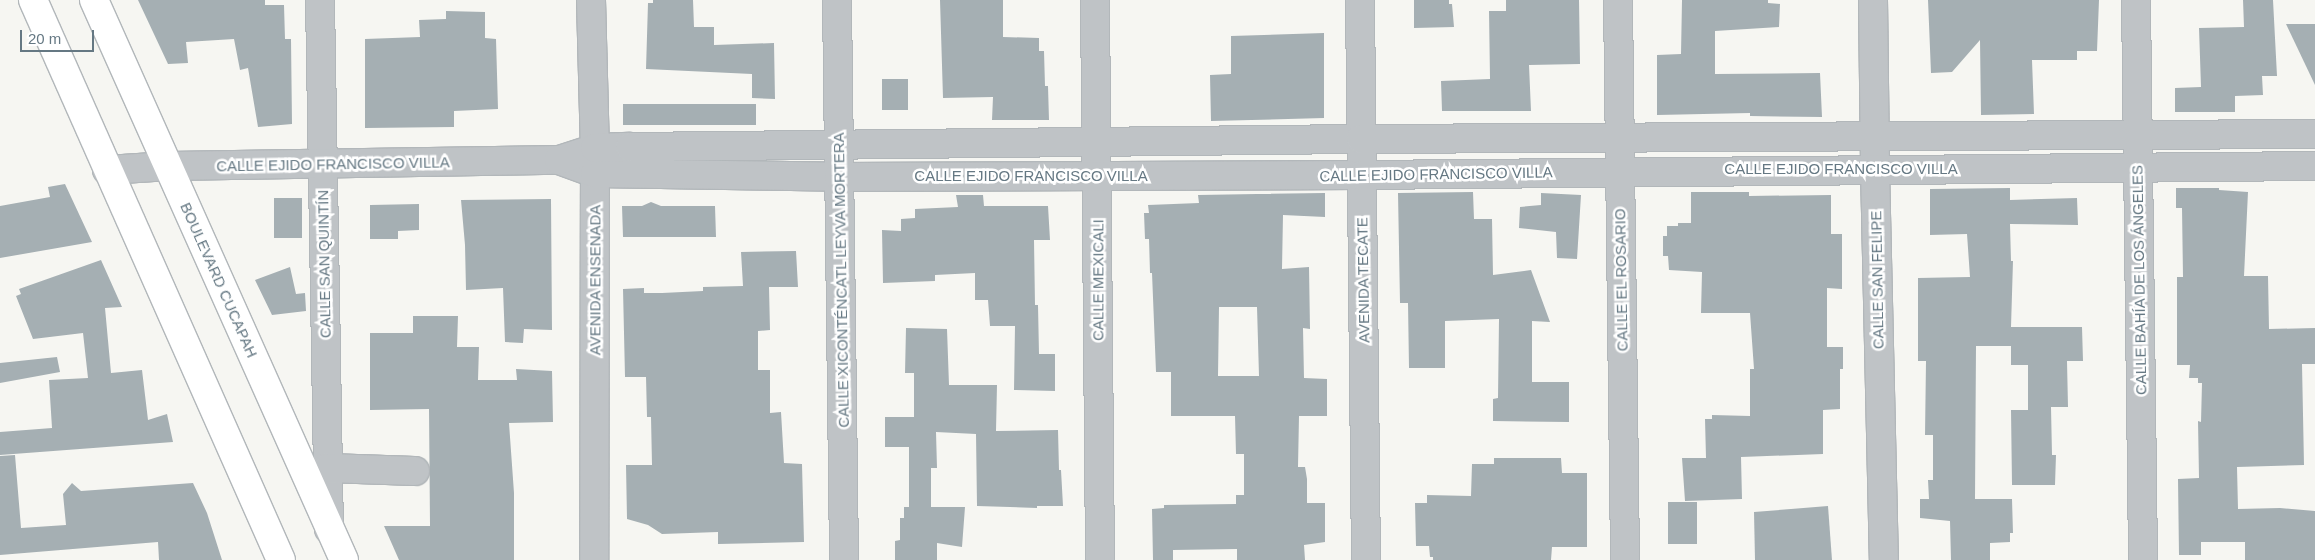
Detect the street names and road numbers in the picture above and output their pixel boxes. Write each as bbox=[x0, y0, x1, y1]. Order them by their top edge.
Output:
street label: CALLE XICONTÉNCATL LEYVA MORTERA bbox=[829, 131, 853, 429]
street label: CALLE EJIDO FRANCISCO VILLA bbox=[216, 153, 450, 175]
street label: CALLE EJIDO FRANCISCO VILLA bbox=[1724, 160, 1958, 178]
street label: CALLE EJIDO FRANCISCO VILLA bbox=[1319, 163, 1553, 185]
street label: CALLE BAHÍA DE LOS ÁNGELES bbox=[2128, 164, 2150, 396]
street label: CALLE EJIDO FRANCISCO VILLA bbox=[914, 167, 1148, 185]
street label: CALLE SAN QUINTÍN bbox=[314, 190, 334, 338]
street label: BOULEVARD CUCAPAH bbox=[177, 200, 261, 360]
street label: AVENIDA ENSENADA bbox=[586, 204, 604, 356]
street label: CALLE EL ROSARIO bbox=[1611, 208, 1631, 352]
street label: CALLE SAN FELIPE bbox=[1867, 211, 1887, 349]
street label: AVENIDA TECATE bbox=[1353, 216, 1373, 344]
street label: CALLE MEXICALI bbox=[1089, 219, 1107, 341]

